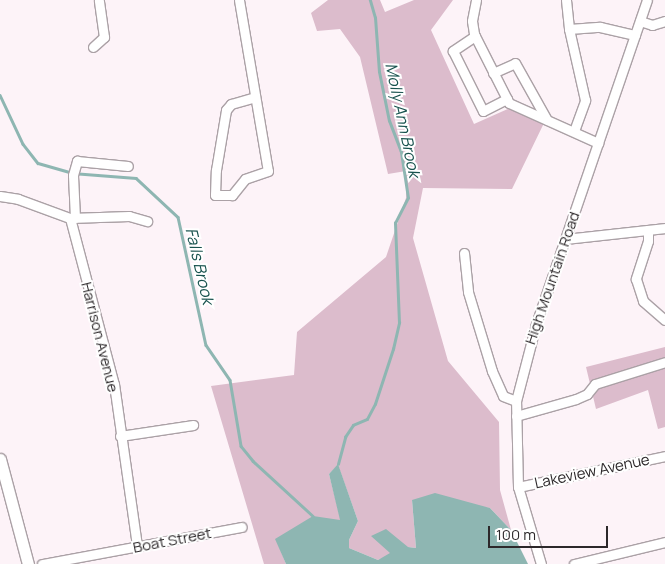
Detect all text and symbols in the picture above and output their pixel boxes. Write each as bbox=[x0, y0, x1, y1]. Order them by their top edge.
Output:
water label: Molly Ann Brook bbox=[381, 61, 425, 179]
street label: High Mountain Road bbox=[521, 209, 583, 347]
water label: Falls Brook bbox=[182, 226, 218, 306]
street label: Harrison Avenue bbox=[78, 280, 122, 394]
street label: Lakeview Avenue bbox=[533, 450, 651, 492]
scale bar bbox=[490, 516, 610, 548]
street label: Boat Street bbox=[131, 524, 213, 556]
text: 100 m bbox=[496, 524, 536, 545]

